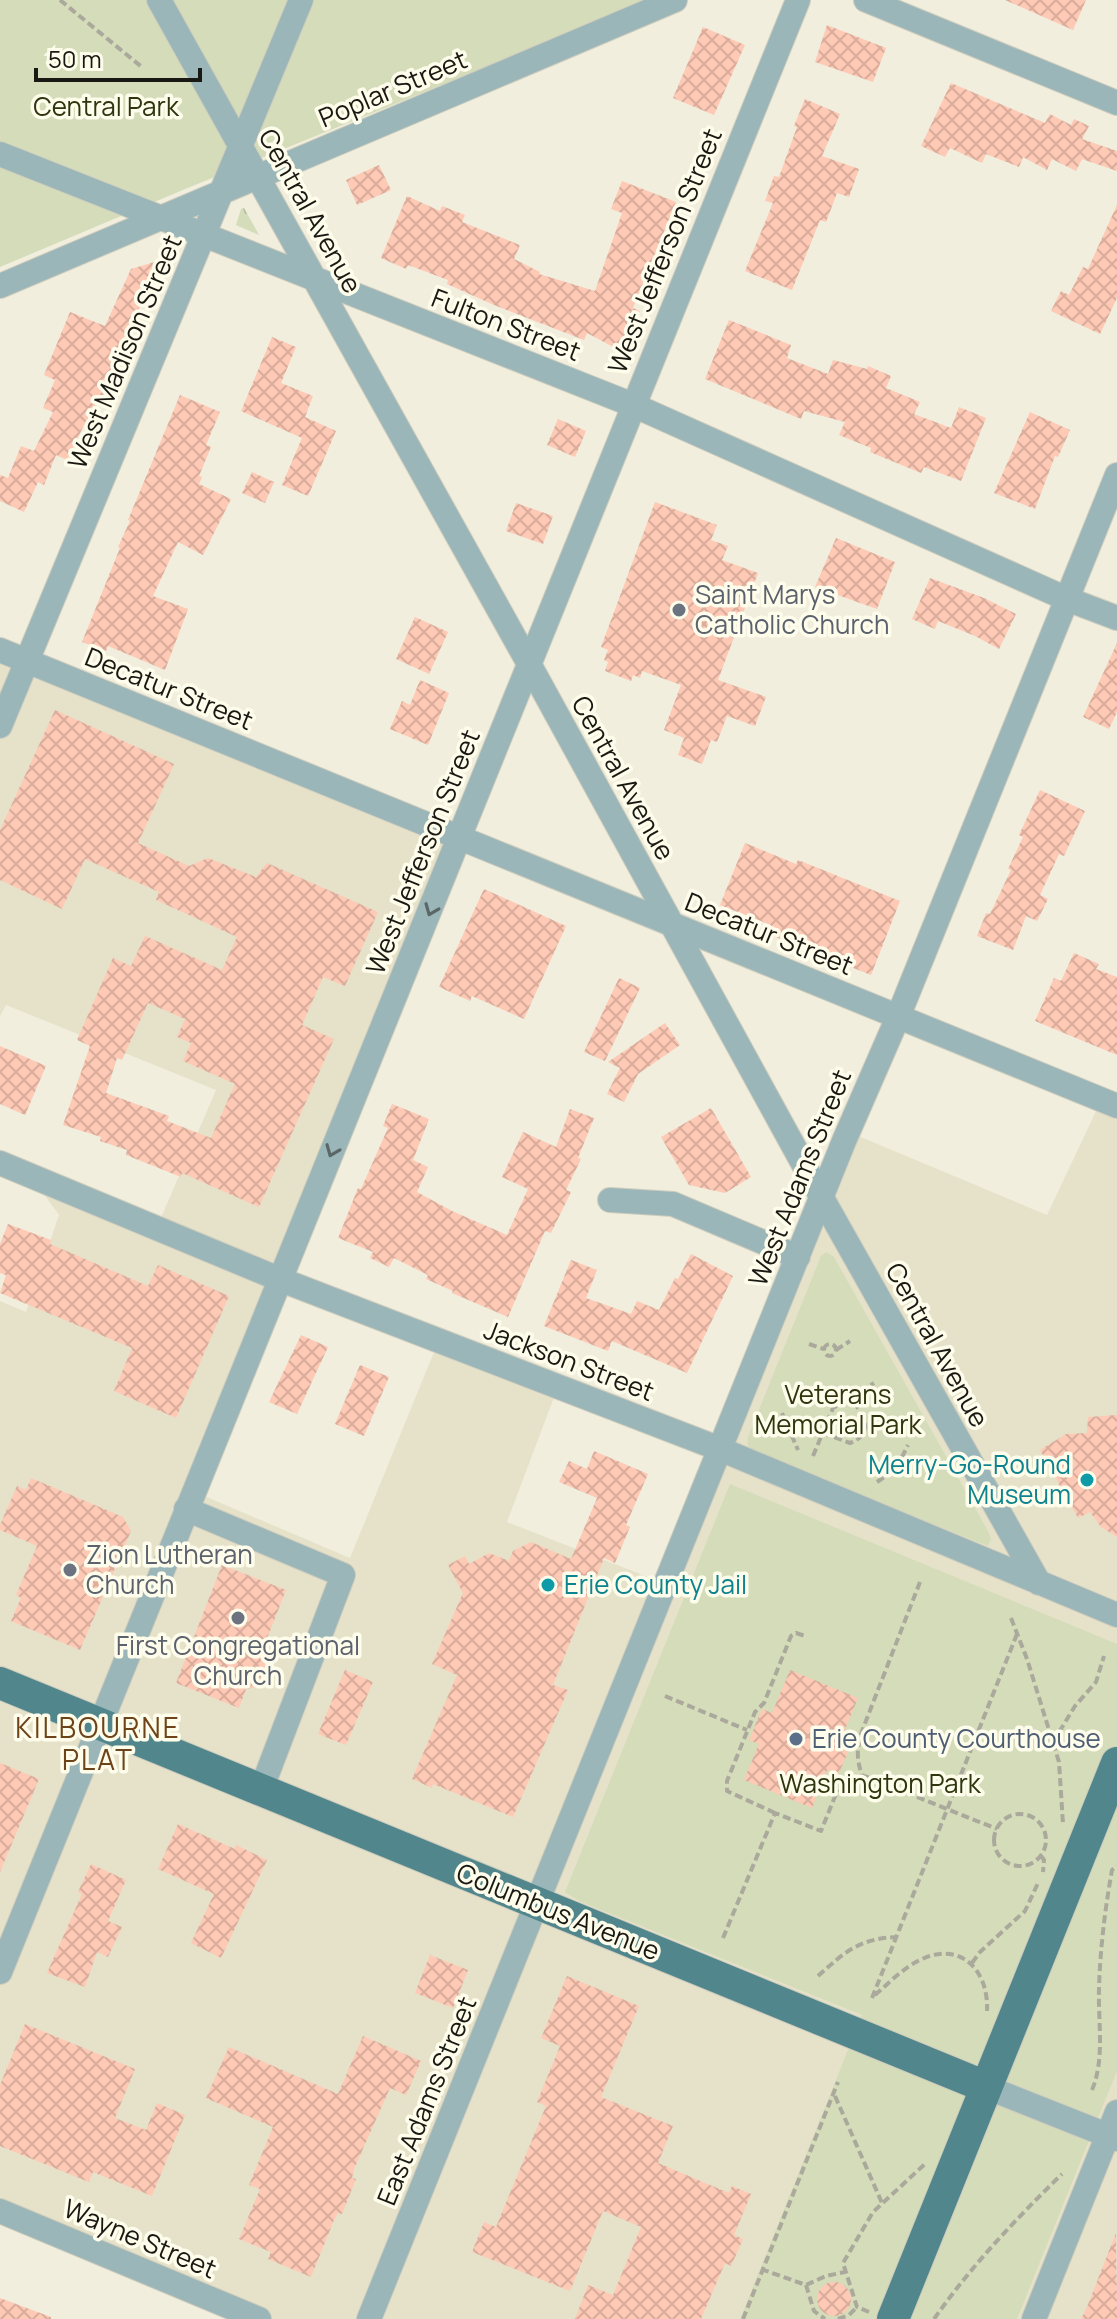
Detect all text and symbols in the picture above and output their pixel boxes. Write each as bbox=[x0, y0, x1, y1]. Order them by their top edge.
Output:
scale bar bbox=[36, 32, 200, 82]
street label: Poplar Street bbox=[313, 41, 472, 135]
text: 50 m bbox=[48, 42, 102, 75]
park label: Central Park bbox=[33, 88, 180, 124]
street label: Central Avenue bbox=[251, 122, 371, 299]
street label: West Jefferson Street bbox=[598, 123, 730, 378]
street label: West Madison Street bbox=[58, 229, 190, 474]
street label: Fulton Street bbox=[427, 279, 586, 369]
place label: Saint Marys Catholic Church bbox=[695, 576, 889, 642]
marker: Saint Marys Catholic Church bbox=[670, 601, 688, 619]
street label: Decatur Street bbox=[80, 638, 259, 738]
street label: Central Avenue bbox=[564, 689, 684, 866]
street label: West Jefferson Street bbox=[356, 724, 488, 979]
street label: Decatur Street bbox=[680, 883, 859, 983]
one-way arrow bbox=[424, 902, 441, 916]
street label: West Adams Street bbox=[739, 1064, 859, 1291]
one-way arrow bbox=[325, 1143, 342, 1157]
street label: Central Avenue bbox=[878, 1256, 998, 1433]
street label: Jackson Street bbox=[479, 1311, 660, 1409]
park label: Veterans Memorial Park bbox=[755, 1376, 923, 1442]
place label: Merry-Go-Round Museum bbox=[868, 1446, 1071, 1512]
marker: Merry-Go-Round Museum bbox=[1078, 1471, 1096, 1489]
place label: Zion Lutheran Church bbox=[86, 1536, 253, 1602]
marker: Zion Lutheran Church bbox=[61, 1561, 79, 1579]
place label: Erie County Jail bbox=[564, 1566, 747, 1602]
marker: Erie County Jail bbox=[539, 1576, 557, 1594]
marker: First Congregational Church bbox=[229, 1609, 247, 1627]
place label: First Congregational Church bbox=[116, 1627, 360, 1693]
district label: KILBOURNE PLAT bbox=[15, 1708, 181, 1778]
place label: Erie County Courthouse bbox=[812, 1720, 1101, 1756]
marker: Erie County Courthouse bbox=[787, 1730, 805, 1748]
park label: Washington Park bbox=[779, 1765, 982, 1801]
street label: Columbus Avenue bbox=[451, 1854, 665, 1968]
street label: East Adams Street bbox=[368, 1991, 484, 2210]
street label: Wayne Street bbox=[58, 2190, 222, 2286]

